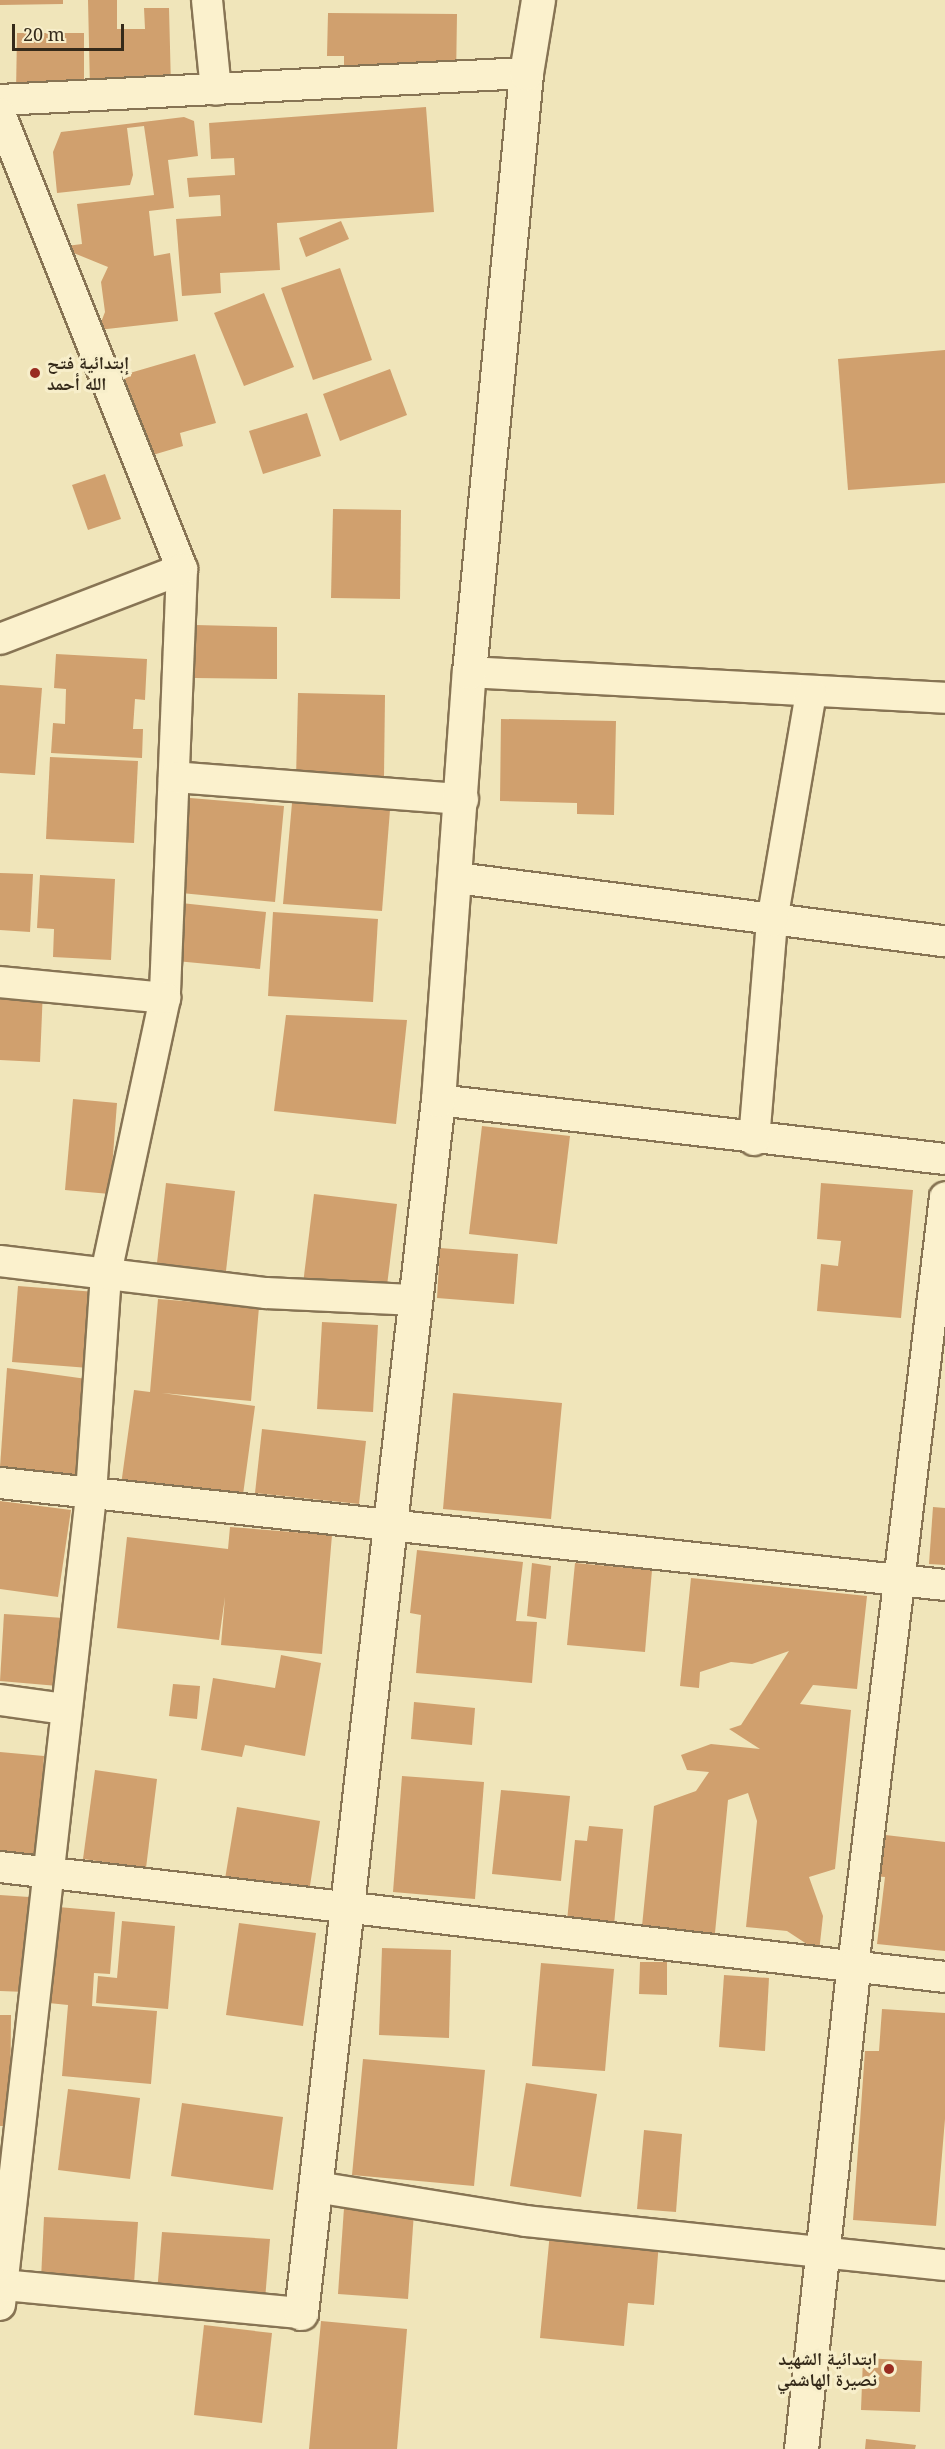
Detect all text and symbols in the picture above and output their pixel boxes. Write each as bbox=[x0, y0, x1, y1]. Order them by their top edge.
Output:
scale bar bbox=[15, 12, 128, 50]
text: 20 m bbox=[23, 22, 65, 46]
place label: إبتدائية فتح الله أحمد bbox=[47, 352, 129, 394]
marker: إبتدائية فتح الله أحمد bbox=[28, 366, 42, 380]
place label: ابتدائية الشهيد نصيرة الهاشمي bbox=[777, 2348, 877, 2390]
marker: ابتدائية الشهيد نصيرة الهاشمي bbox=[882, 2362, 896, 2376]

